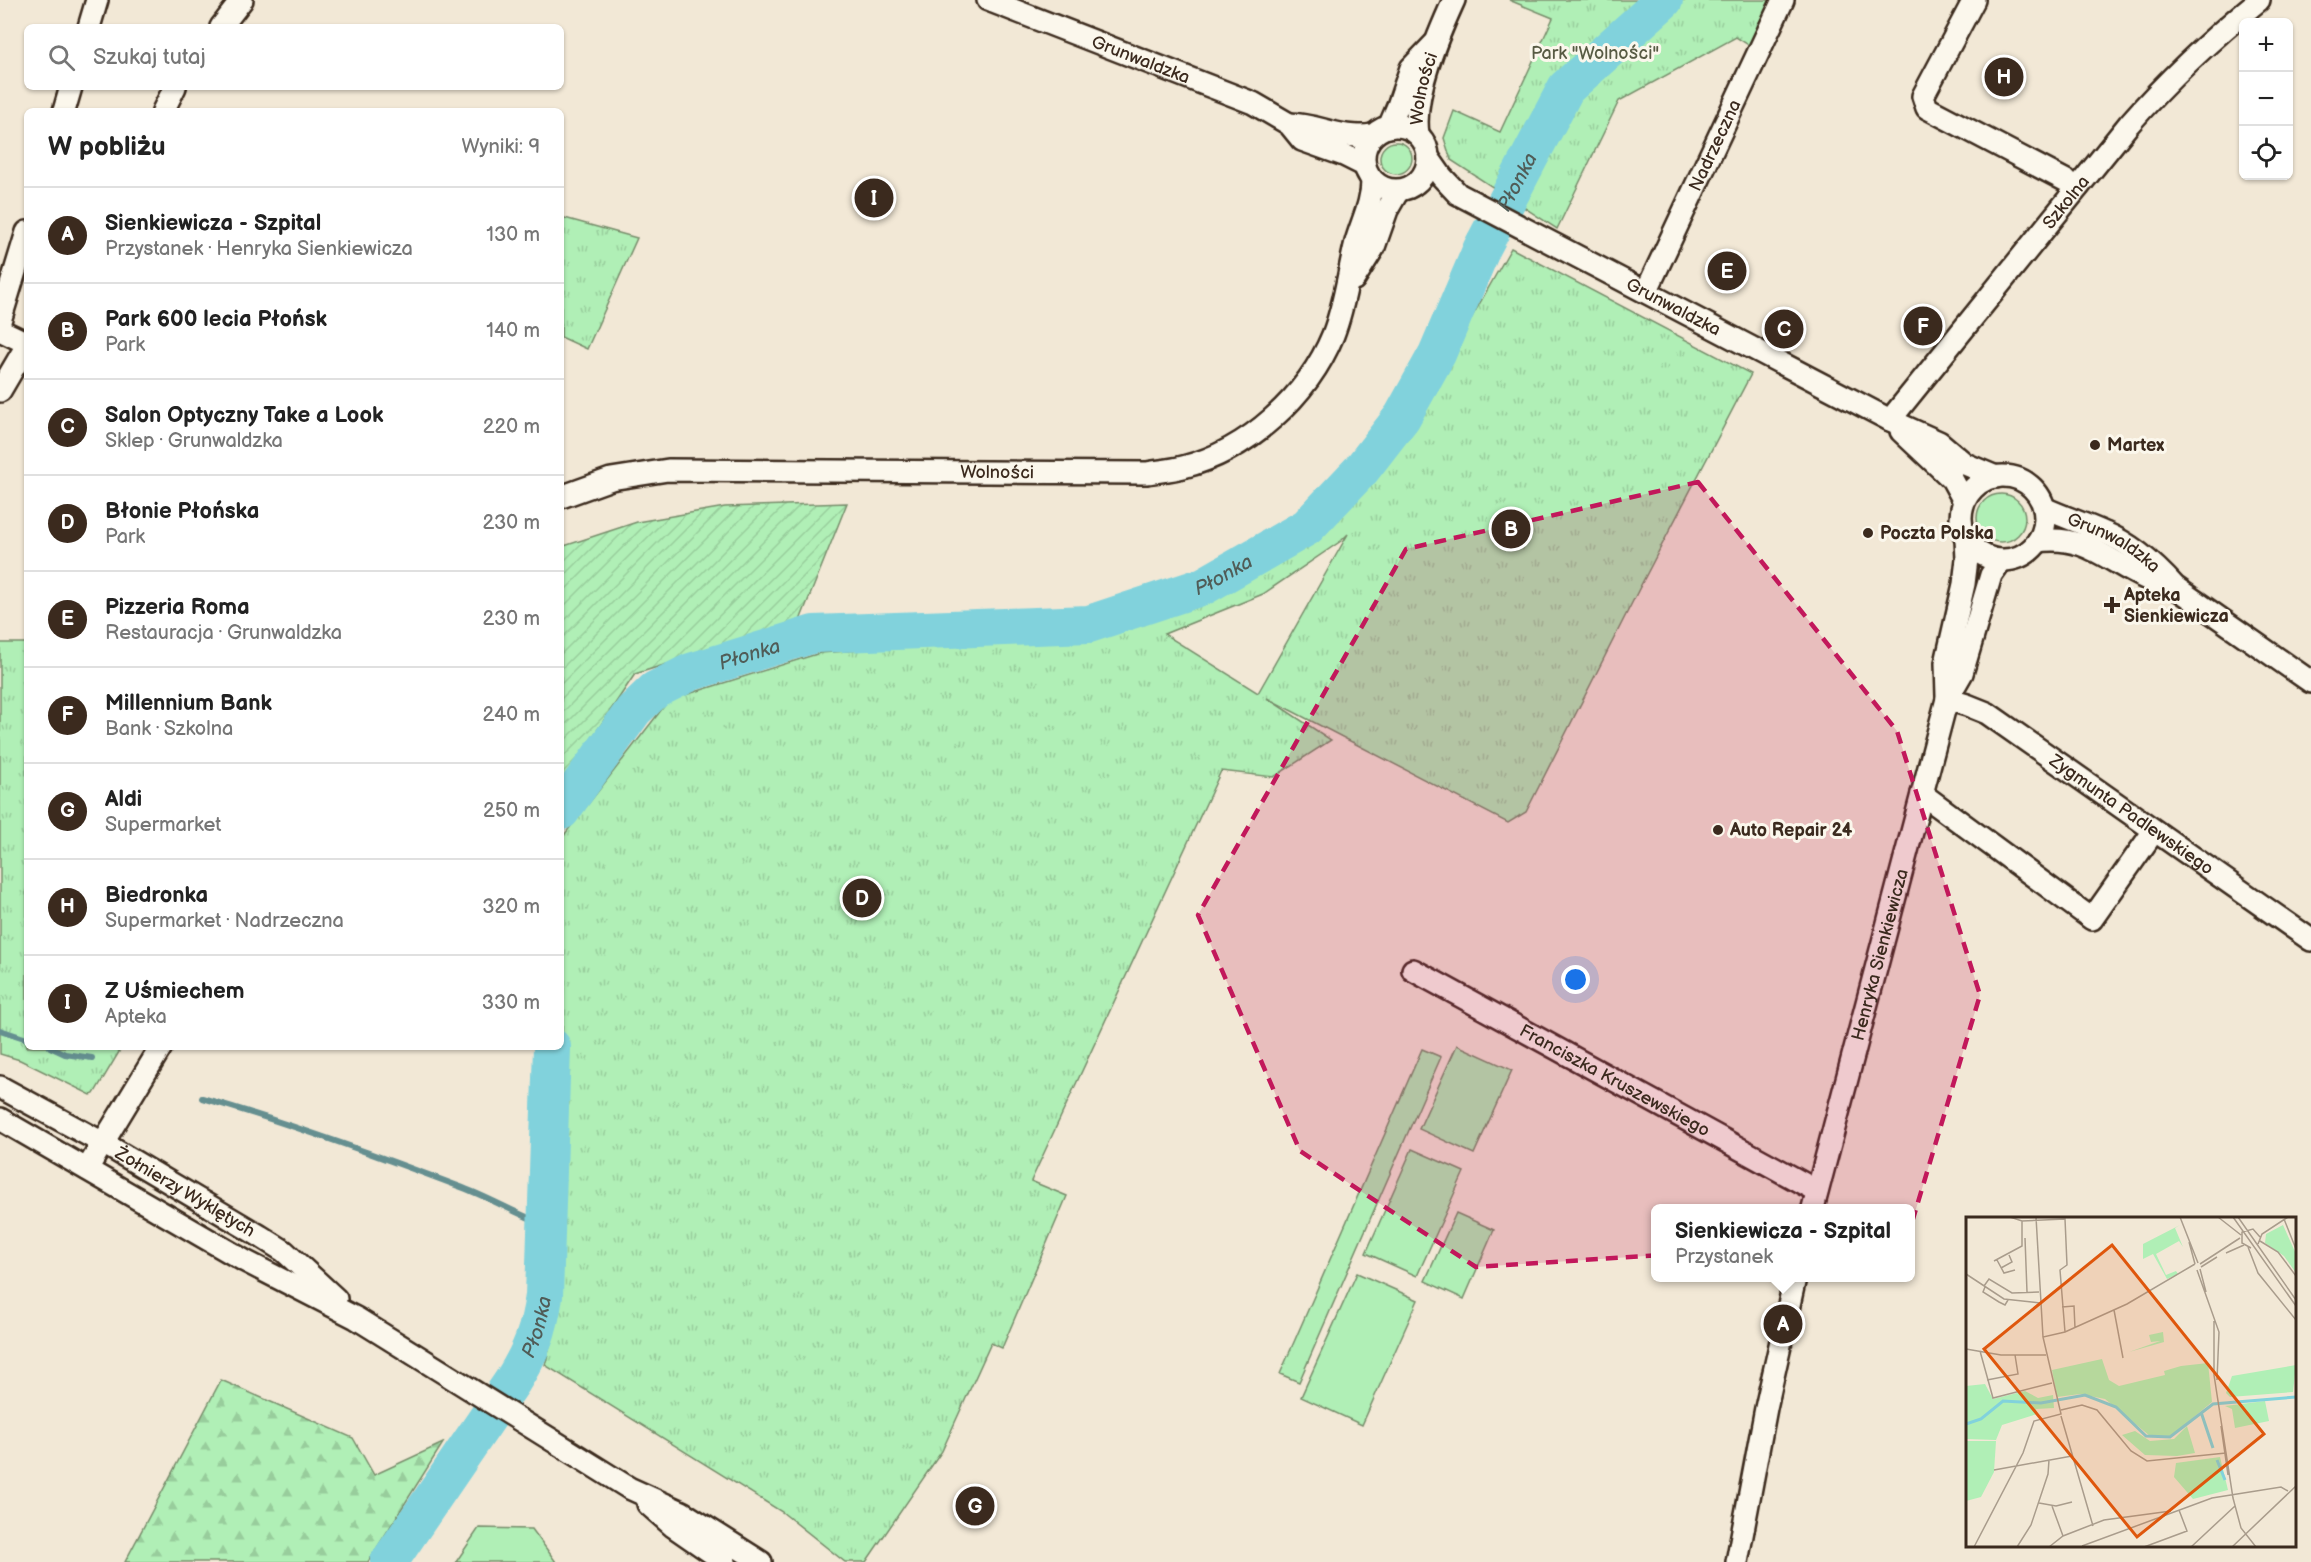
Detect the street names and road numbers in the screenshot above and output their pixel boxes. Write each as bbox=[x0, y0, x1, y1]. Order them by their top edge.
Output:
street label: Grunwaldzka bbox=[1089, 31, 1193, 88]
street label: Wolności bbox=[1407, 50, 1442, 125]
street label: Nadrzeczna bbox=[1685, 97, 1746, 195]
street label: Szkolna bbox=[2038, 172, 2094, 233]
street label: Grunwaldzka bbox=[1622, 274, 1724, 341]
street label: Wolności bbox=[960, 462, 1034, 483]
street label: Grunwaldzka bbox=[2064, 509, 2164, 577]
street label: Zygmunta Padlewskiego bbox=[2045, 750, 2217, 879]
street label: Henryka Sienkiewicza bbox=[1848, 867, 1913, 1043]
street label: Franciszka Kruszewskiego bbox=[1516, 1020, 1713, 1141]
street label: Żołnierzy Wyklętych bbox=[111, 1141, 259, 1242]

